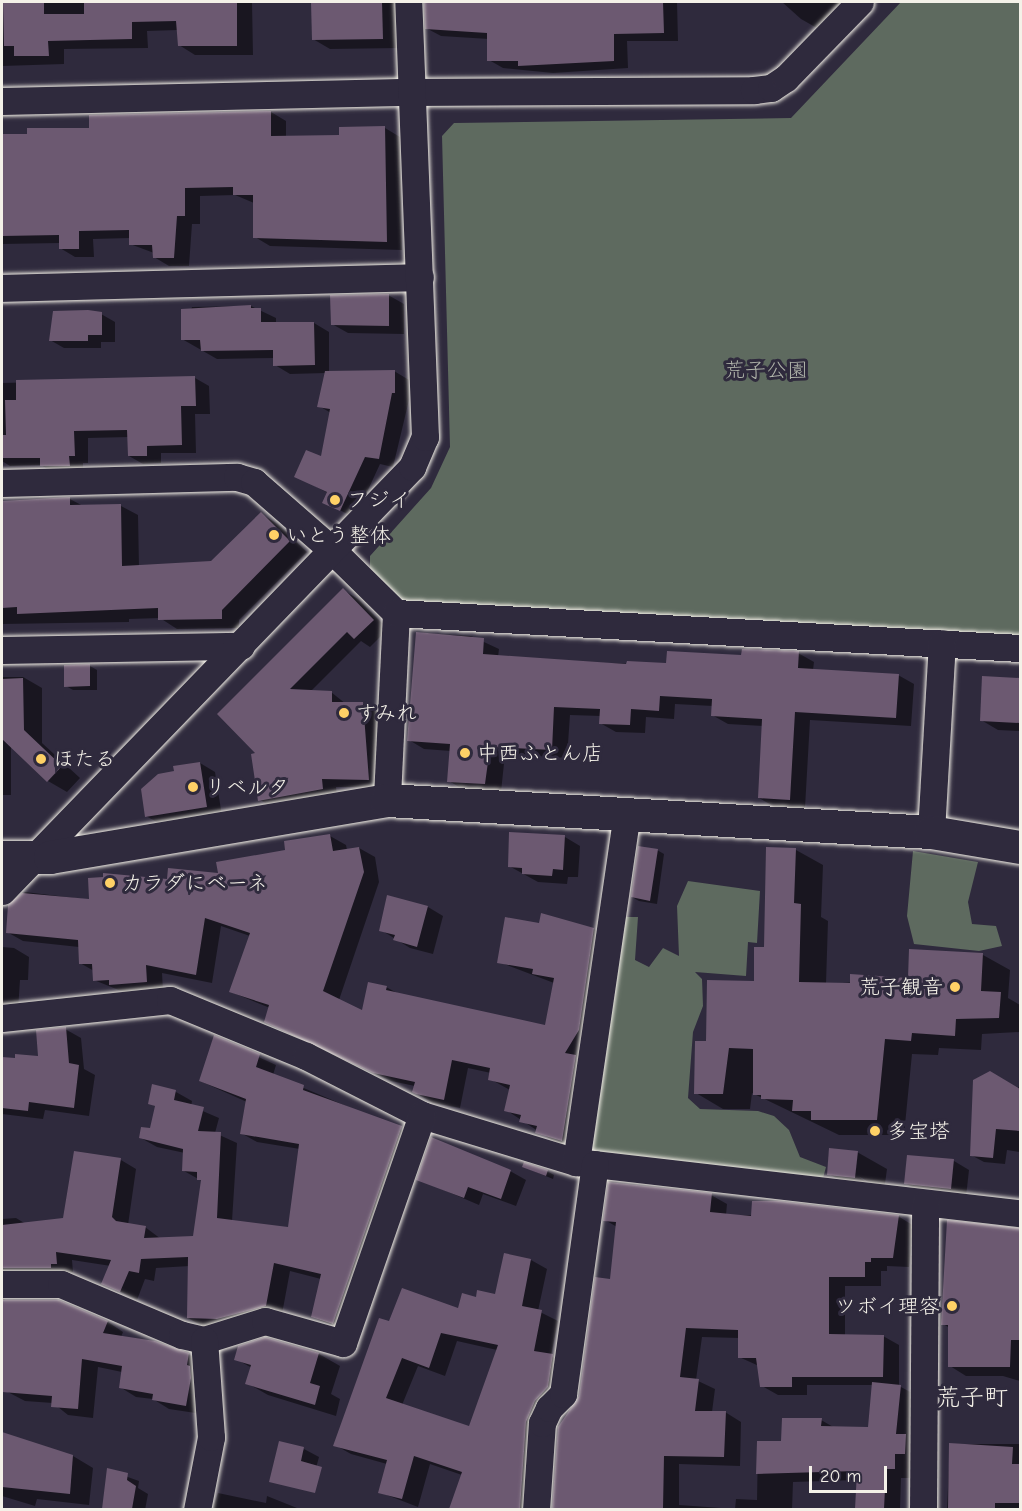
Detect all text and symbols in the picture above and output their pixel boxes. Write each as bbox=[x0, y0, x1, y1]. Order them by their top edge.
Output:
park label: 荒子公園 bbox=[724, 357, 808, 383]
place label: フジイ bbox=[347, 487, 410, 513]
marker: フジイ bbox=[328, 493, 342, 507]
place label: いとう整体 bbox=[286, 522, 391, 548]
marker: いとう整体 bbox=[267, 528, 281, 542]
place label: すみれ bbox=[356, 700, 419, 726]
marker: すみれ bbox=[337, 706, 351, 720]
place label: 中西ふとん店 bbox=[477, 740, 603, 766]
place label: ほたる bbox=[53, 746, 116, 772]
marker: 中西ふとん店 bbox=[458, 746, 472, 760]
marker: ほたる bbox=[34, 752, 48, 766]
place label: リベルタ bbox=[205, 774, 289, 800]
marker: リベルタ bbox=[186, 780, 200, 794]
place label: カラダにベーネ bbox=[122, 870, 269, 896]
marker: カラダにベーネ bbox=[103, 876, 117, 890]
place label: 荒子観音 bbox=[859, 974, 943, 1000]
marker: 荒子観音 bbox=[948, 980, 962, 994]
place label: 多宝塔 bbox=[887, 1118, 950, 1144]
marker: 多宝塔 bbox=[868, 1124, 882, 1138]
place label: ツボイ理容 bbox=[835, 1293, 940, 1319]
marker: ツボイ理容 bbox=[945, 1299, 959, 1313]
district label: 荒子町 bbox=[936, 1384, 1008, 1412]
scale bar bbox=[812, 1454, 890, 1492]
text: 20 m bbox=[820, 1466, 861, 1487]

